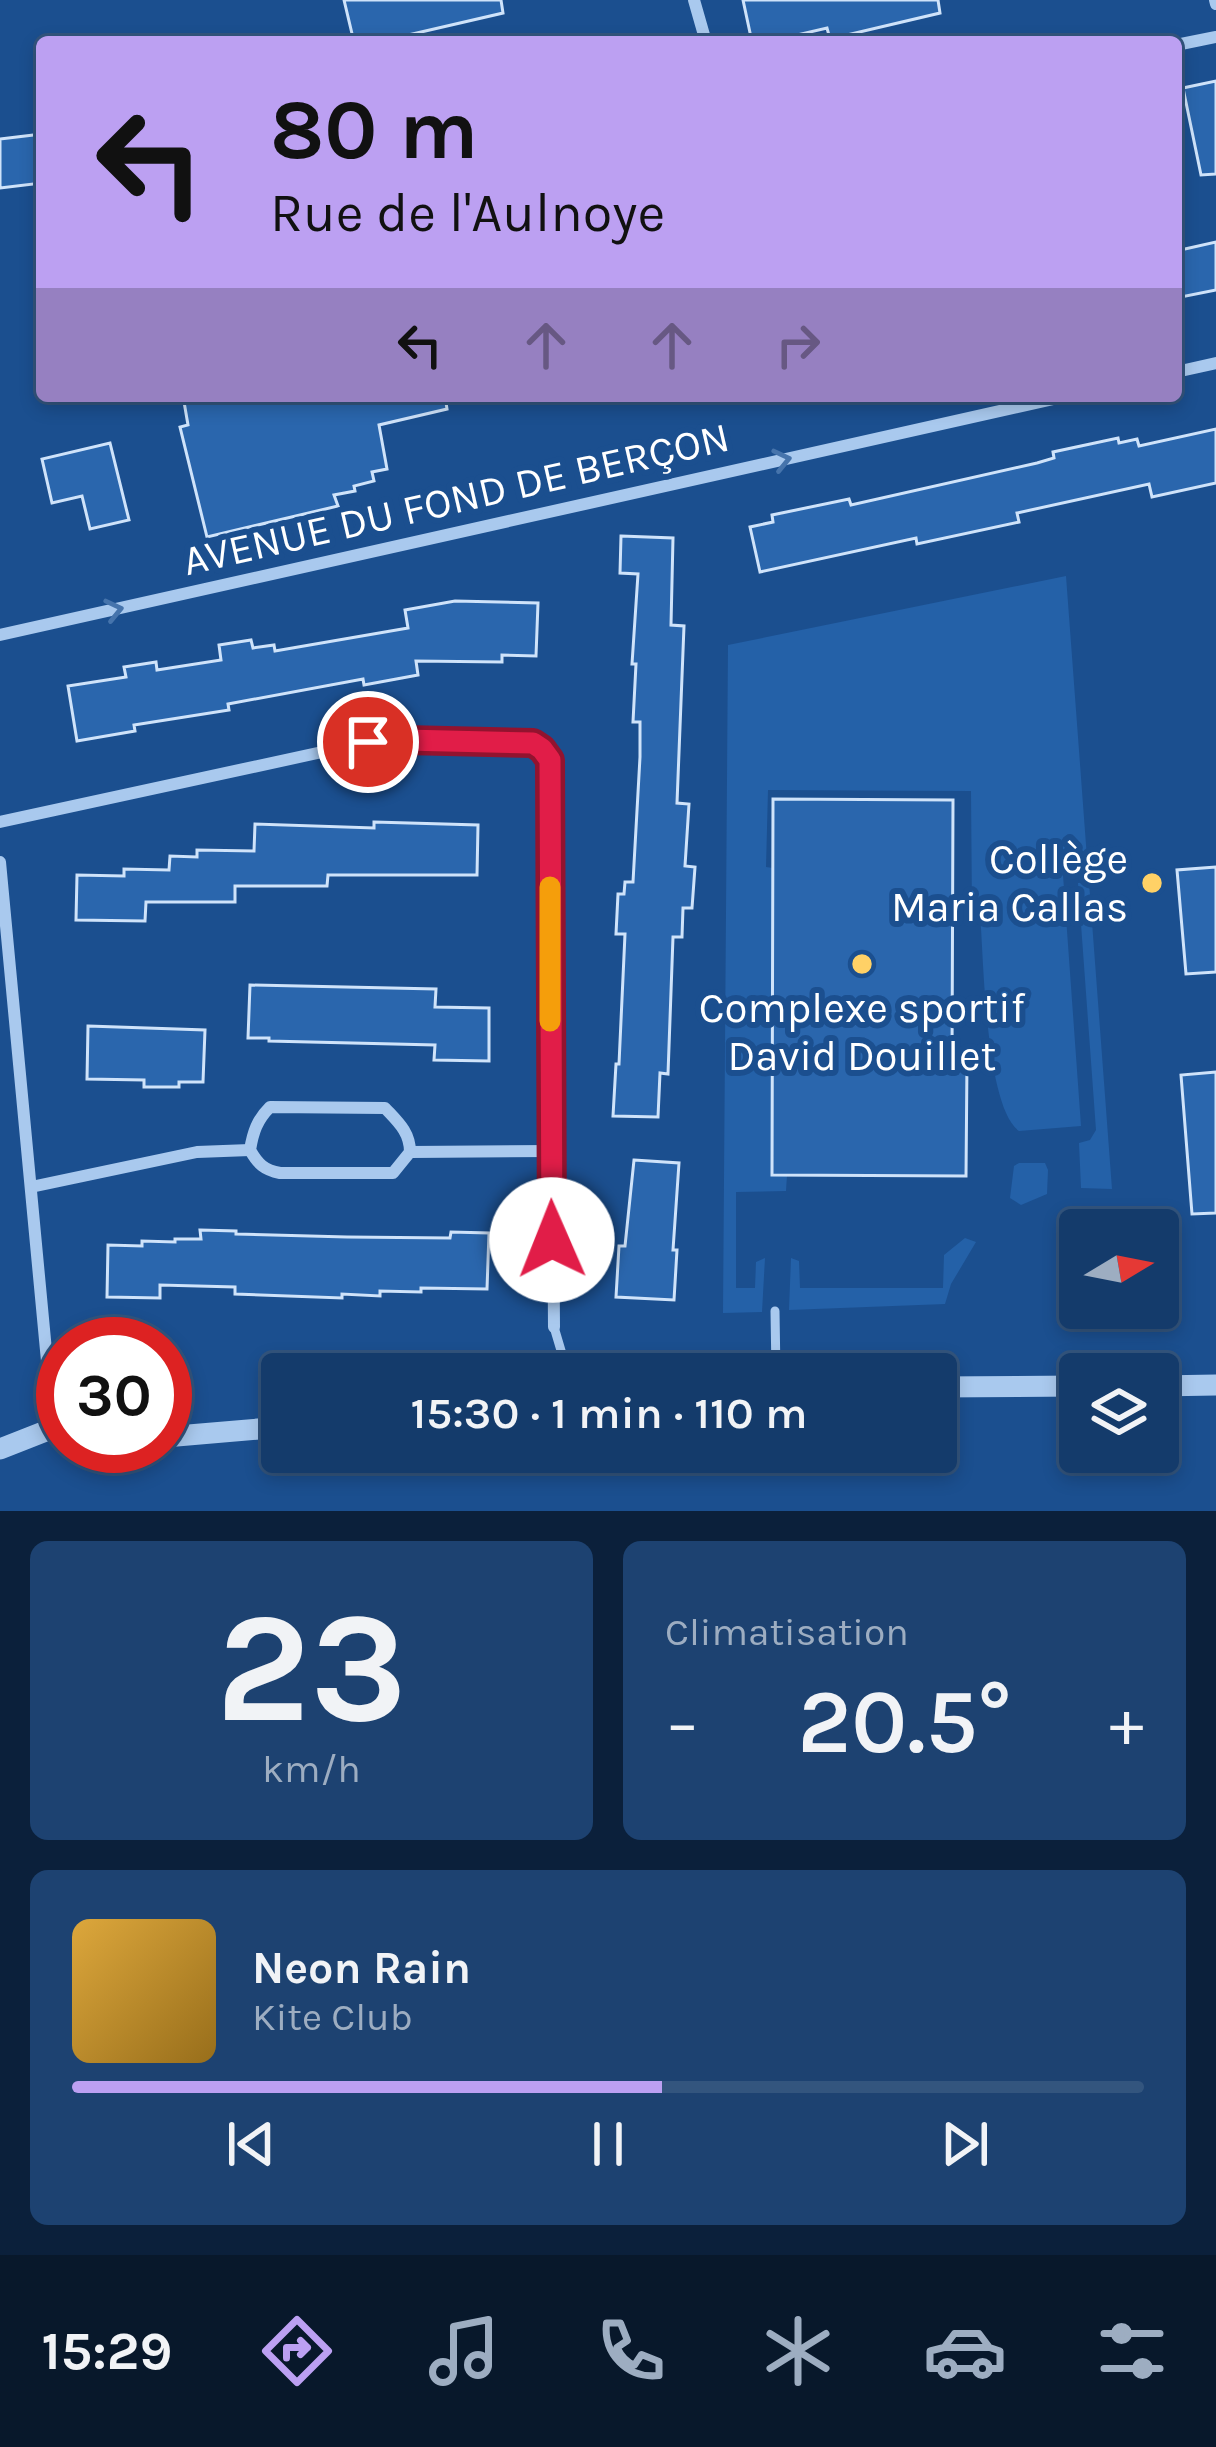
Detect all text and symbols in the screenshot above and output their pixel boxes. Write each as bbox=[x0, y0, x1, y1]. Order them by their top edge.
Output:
text: 80 m bbox=[270, 81, 478, 179]
icon: left bbox=[72, 84, 228, 240]
text: Rue de l'Aulnoye bbox=[270, 181, 665, 245]
icon: left bbox=[387, 312, 453, 378]
icon: ahead bbox=[513, 312, 579, 378]
icon: ahead bbox=[639, 312, 705, 378]
icon: right bbox=[765, 312, 831, 378]
street label: AVENUE DU FOND DE BERÇON bbox=[178, 412, 734, 586]
one-way arrow bbox=[771, 448, 791, 473]
one-way arrow bbox=[104, 598, 124, 623]
pin bbox=[317, 691, 419, 793]
icon: arrive bbox=[335, 709, 401, 775]
place label: Collège Maria Callas bbox=[891, 834, 1128, 932]
marker: Collège Maria Callas bbox=[1139, 870, 1165, 896]
marker: Complexe sportif David Douillet bbox=[849, 951, 875, 977]
place label: Complexe sportif David Douillet bbox=[699, 983, 1026, 1081]
position arrow bbox=[489, 1177, 615, 1303]
north arrow bbox=[1059, 1209, 1179, 1329]
map controls bbox=[1059, 1209, 1179, 1473]
speed limit sign: 30 bbox=[36, 1317, 192, 1473]
button: layers bbox=[1059, 1353, 1179, 1473]
text: 15:30 · 1 min · 110 m bbox=[410, 1387, 808, 1439]
text: 23 bbox=[216, 1577, 407, 1759]
text: Climatisation bbox=[665, 1609, 909, 1655]
text: 20.5° bbox=[798, 1669, 1011, 1775]
text: − bbox=[665, 1684, 700, 1762]
text: + bbox=[1109, 1684, 1144, 1762]
text: km/h bbox=[262, 1746, 361, 1792]
text: Neon Rain bbox=[252, 1942, 471, 1994]
text: Kite Club bbox=[252, 1994, 413, 2040]
icon: previous bbox=[218, 2111, 284, 2177]
icon: pause bbox=[575, 2111, 641, 2177]
icon: next bbox=[932, 2111, 998, 2177]
icon: directions bbox=[255, 2309, 339, 2393]
icon: music bbox=[422, 2309, 506, 2393]
icon: phone bbox=[589, 2309, 673, 2393]
icon: climate bbox=[756, 2309, 840, 2393]
icon: car bbox=[923, 2309, 1007, 2393]
icon: filters bbox=[1090, 2309, 1174, 2393]
text: 15:29 bbox=[42, 2319, 172, 2383]

